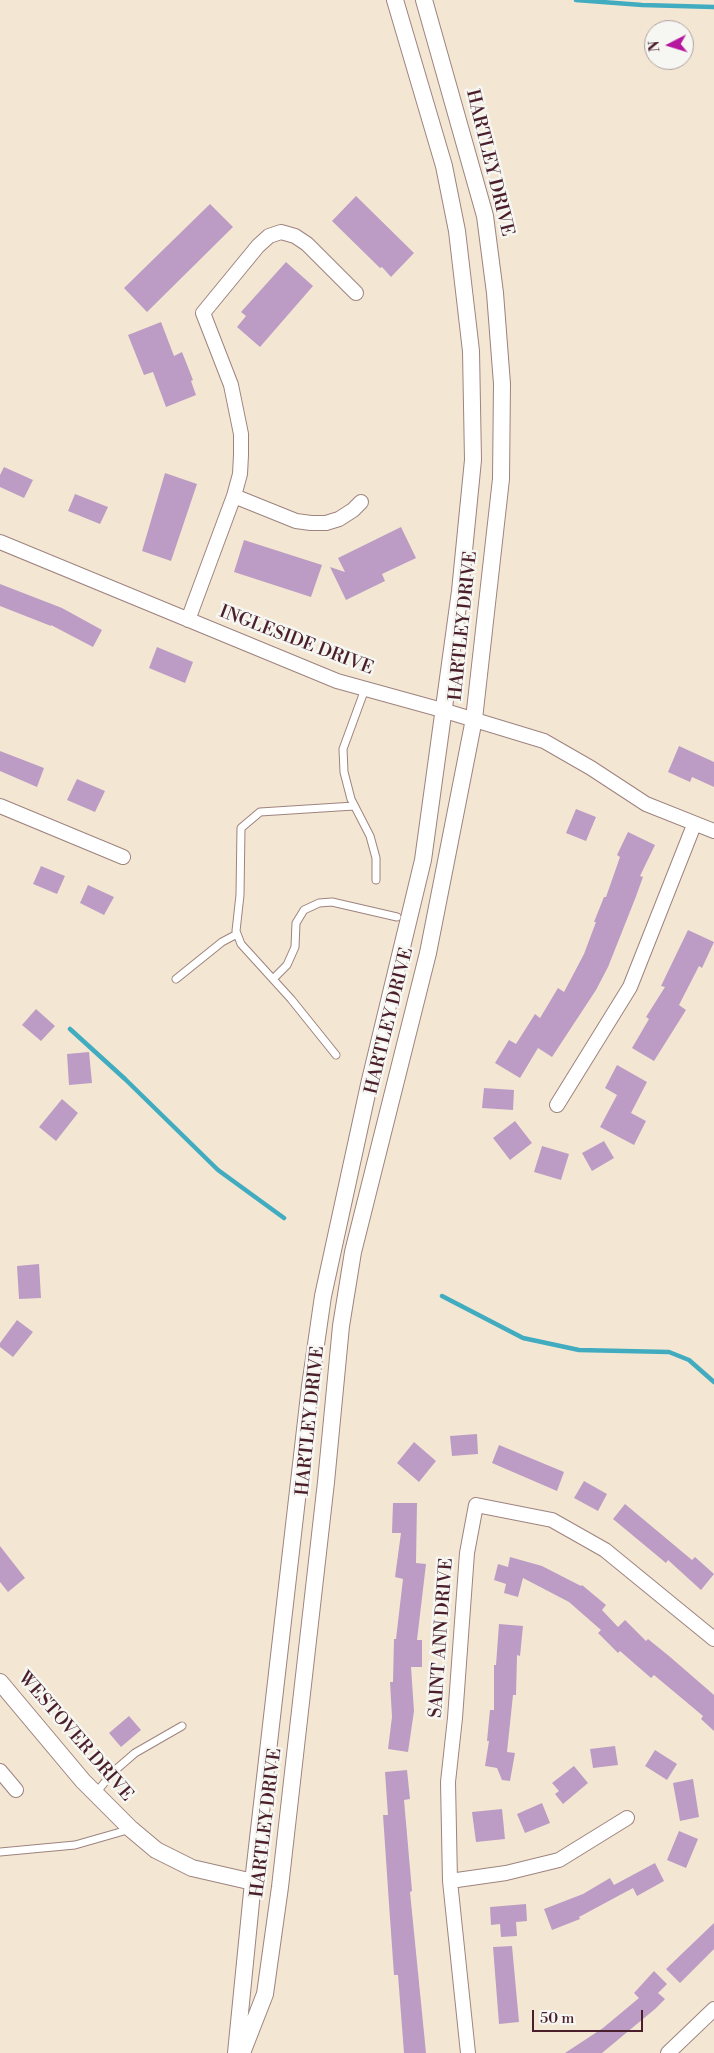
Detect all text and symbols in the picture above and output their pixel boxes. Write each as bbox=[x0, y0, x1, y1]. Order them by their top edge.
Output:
north arrow bbox=[644, 20, 694, 70]
text: N bbox=[646, 40, 665, 53]
street label: HARTLEY DRIVE bbox=[460, 87, 518, 239]
street label: HARTLEY DRIVE bbox=[445, 550, 483, 702]
street label: INGLESIDE DRIVE bbox=[216, 602, 376, 680]
street label: HARTLEY DRIVE bbox=[361, 945, 419, 1097]
street label: HARTLEY DRIVE bbox=[292, 1345, 330, 1497]
street label: SAINT ANN DRIVE bbox=[426, 1557, 458, 1719]
street label: WESTOVER DRIVE bbox=[13, 1668, 137, 1806]
street label: HARTLEY DRIVE bbox=[247, 1747, 287, 1899]
scale bar bbox=[534, 2000, 645, 2032]
text: 50 m bbox=[540, 2009, 574, 2028]

